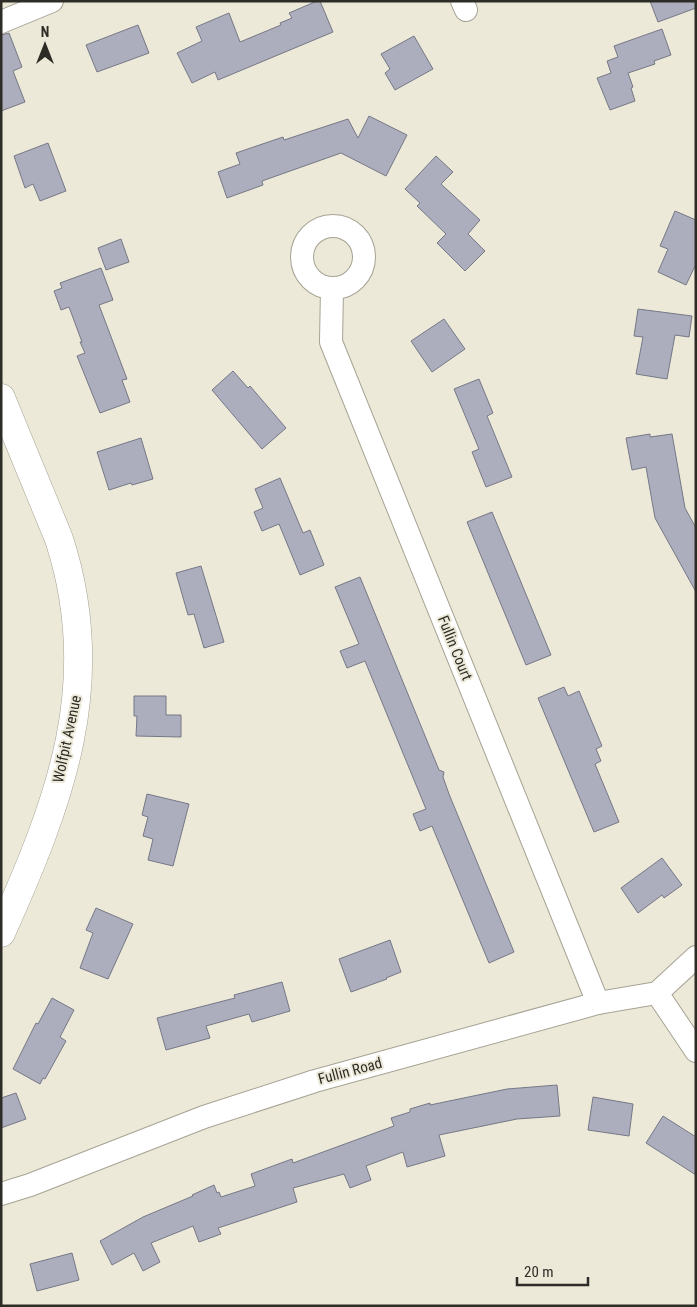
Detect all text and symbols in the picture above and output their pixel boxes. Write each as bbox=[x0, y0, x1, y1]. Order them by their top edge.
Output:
north arrow bbox=[20, 20, 70, 70]
text: N bbox=[41, 24, 49, 40]
street label: Fullin Court bbox=[434, 613, 476, 683]
street label: Wolfpit Avenue bbox=[49, 694, 85, 784]
street label: Fullin Road bbox=[316, 1054, 384, 1088]
scale bar bbox=[517, 1254, 588, 1286]
text: 20 m bbox=[524, 1263, 554, 1281]

